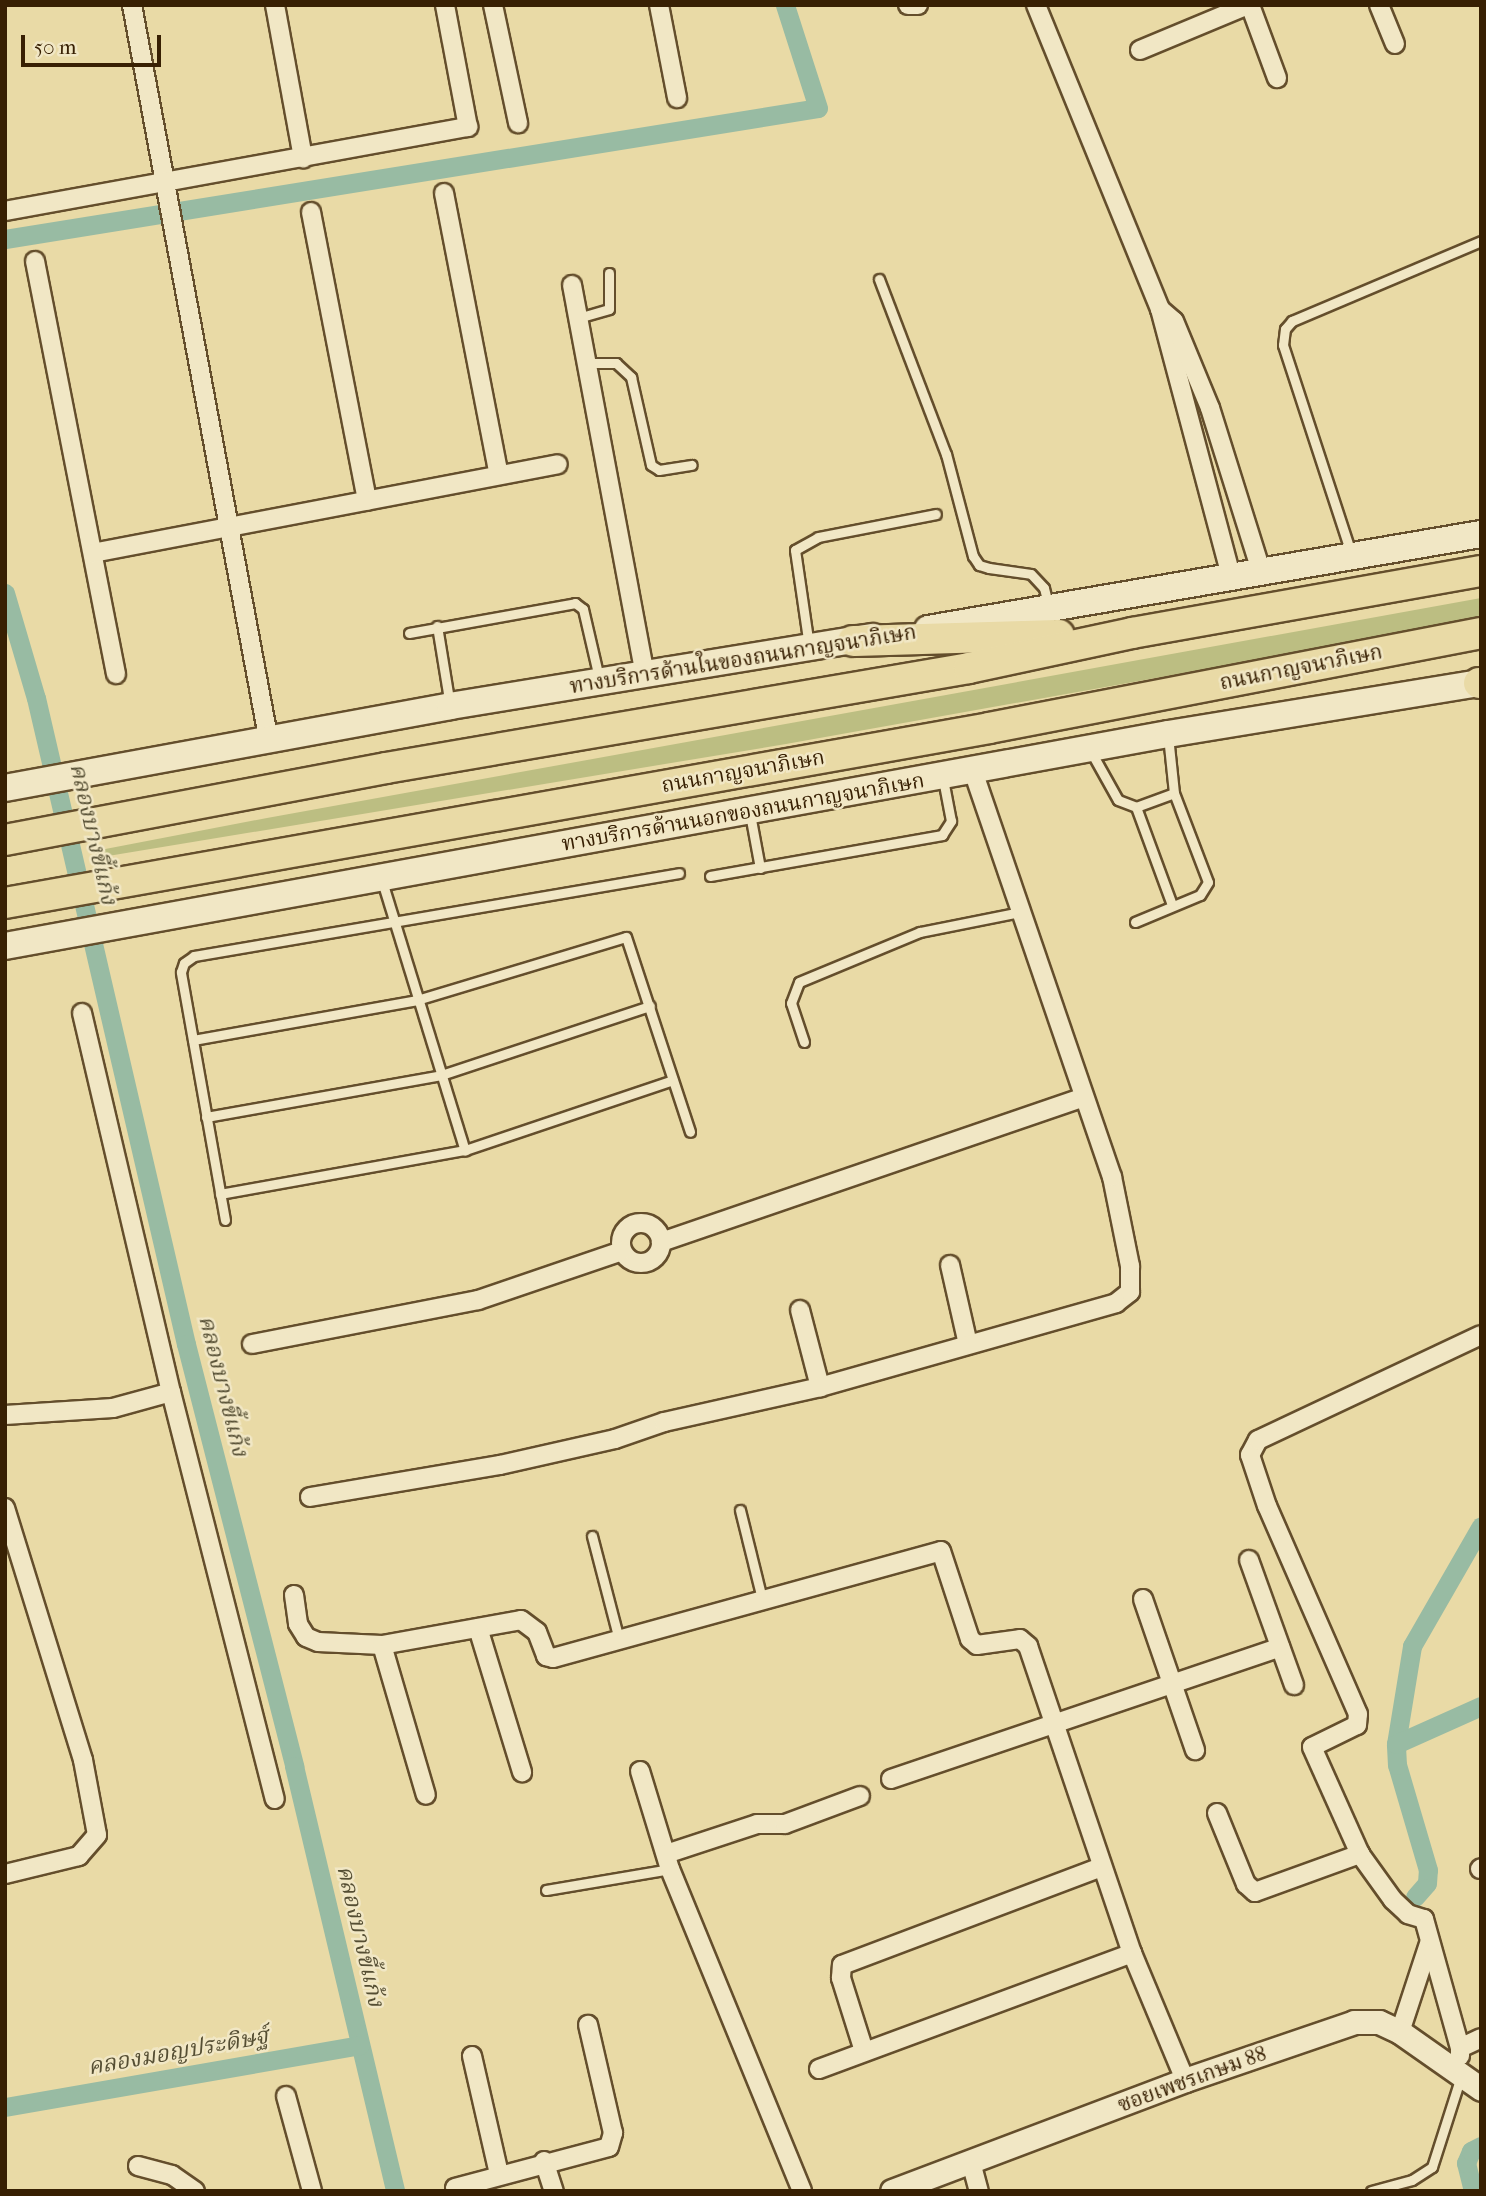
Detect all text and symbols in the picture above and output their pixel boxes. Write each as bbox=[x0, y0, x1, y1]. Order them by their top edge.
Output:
scale bar bbox=[24, 21, 164, 65]
text: 50 m bbox=[34, 35, 77, 59]
street label: ทางบริการด้านในของถนนกาญจนาภิเษก bbox=[568, 619, 918, 699]
street label: ถนนกาญจนาภิเษก bbox=[1217, 639, 1385, 695]
street label: ถนนกาญจนาภิเษก bbox=[659, 744, 827, 798]
water label: คลองบางขี้แก้ง bbox=[63, 761, 123, 907]
street label: ทางบริการด้านนอกของถนนกาญจนาภิเษก bbox=[560, 768, 926, 856]
water label: คลองบางขี้แก้ง bbox=[192, 1313, 254, 1459]
water label: คลองบางขี้แก้ง bbox=[330, 1863, 390, 2009]
water label: คลองมอญประดิษฐ์ bbox=[86, 2023, 270, 2081]
street label: ซอยเพชรเกษม 88 bbox=[1114, 2040, 1270, 2118]

